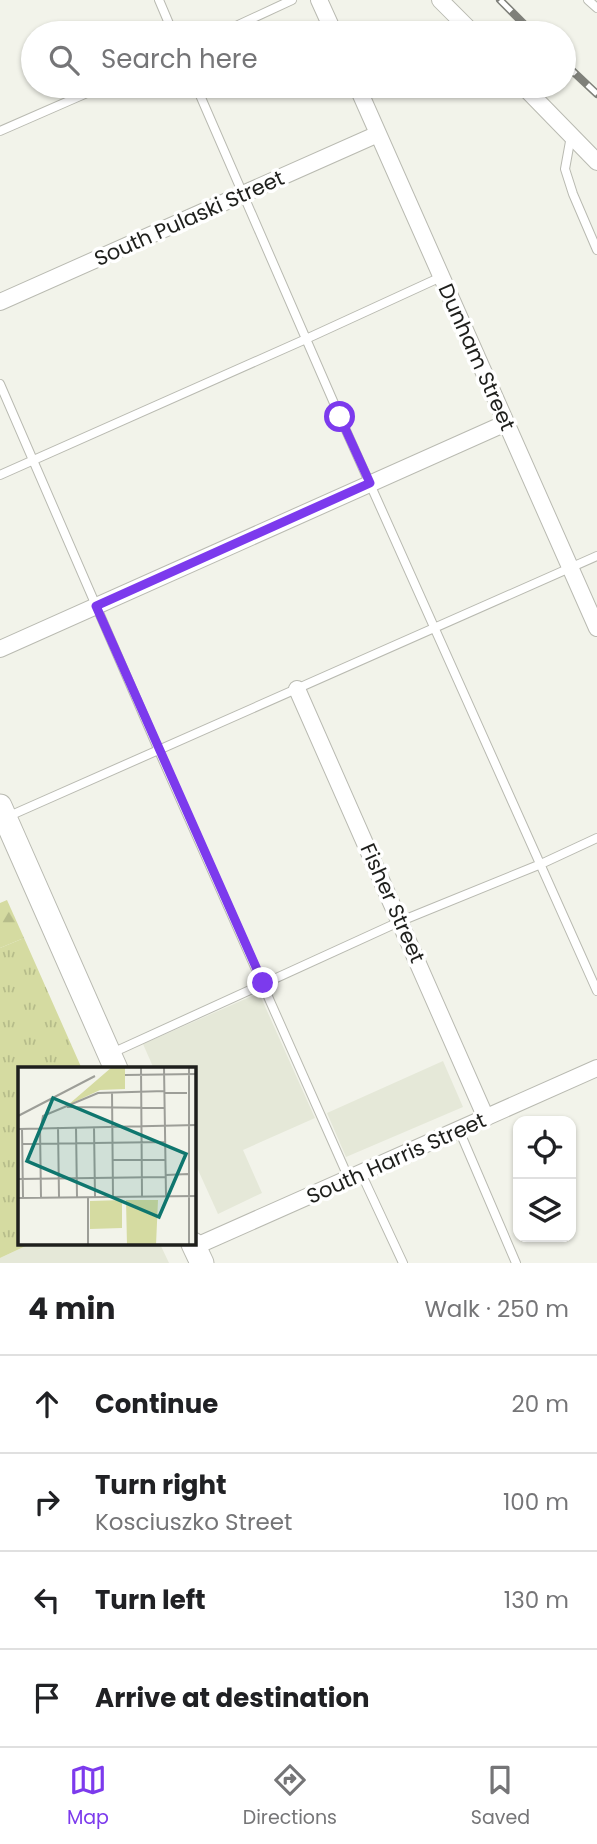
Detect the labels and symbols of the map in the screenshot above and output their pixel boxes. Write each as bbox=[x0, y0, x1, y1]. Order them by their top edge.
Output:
street label: South Pulaski Street bbox=[90, 163, 288, 273]
street label: Dunham Street bbox=[432, 279, 522, 435]
route start bbox=[324, 401, 355, 432]
street label: Fisher Street bbox=[354, 839, 432, 967]
route end bbox=[247, 967, 278, 998]
inset map bbox=[18, 1067, 196, 1246]
street label: South Harris Street bbox=[302, 1105, 490, 1211]

